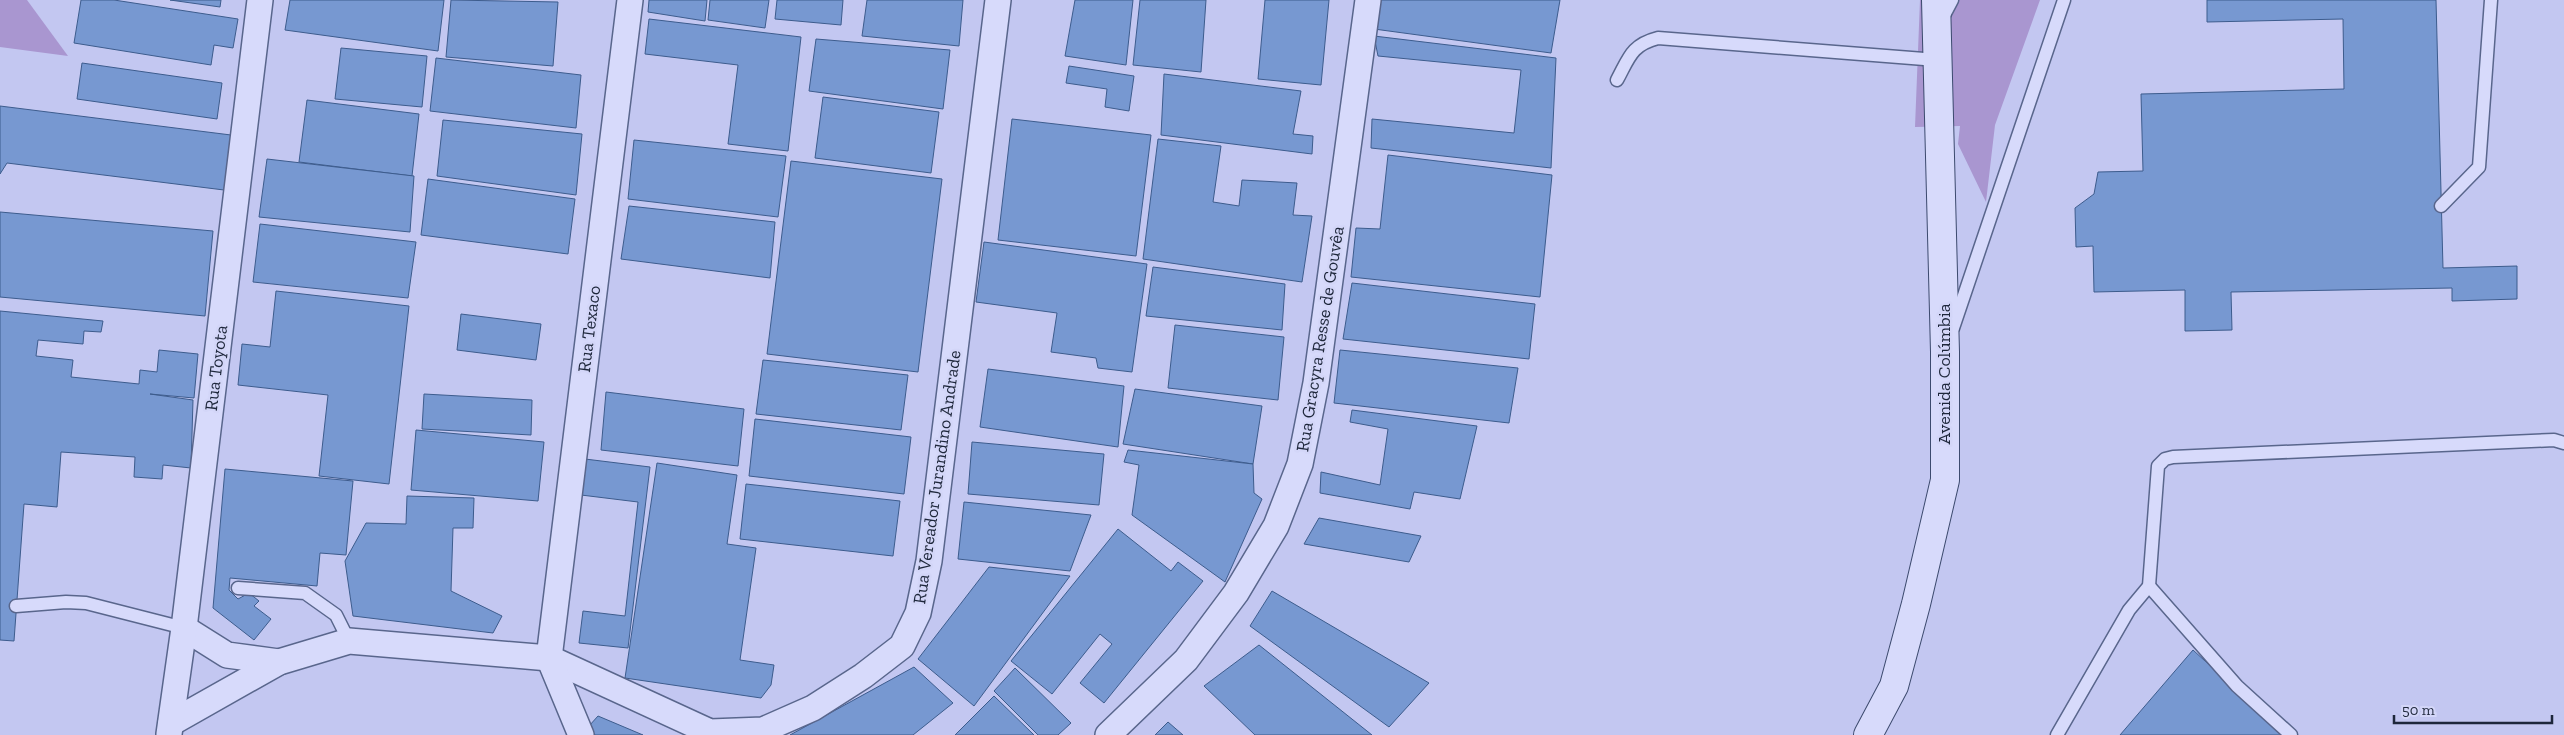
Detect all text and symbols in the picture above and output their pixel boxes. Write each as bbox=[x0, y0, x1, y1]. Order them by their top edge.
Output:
street label: Rua Gracyra Resse de Gouvêa bbox=[1291, 224, 1349, 453]
street label: Rua Texaco bbox=[573, 284, 605, 374]
street label: Avenida Colúmbia bbox=[1933, 303, 1955, 444]
street label: Rua Toyota bbox=[200, 324, 232, 412]
street label: Rua Vereador Jurandino Andrade bbox=[908, 349, 966, 605]
scale bar bbox=[2394, 692, 2552, 724]
text: 50 m bbox=[2402, 701, 2435, 719]

